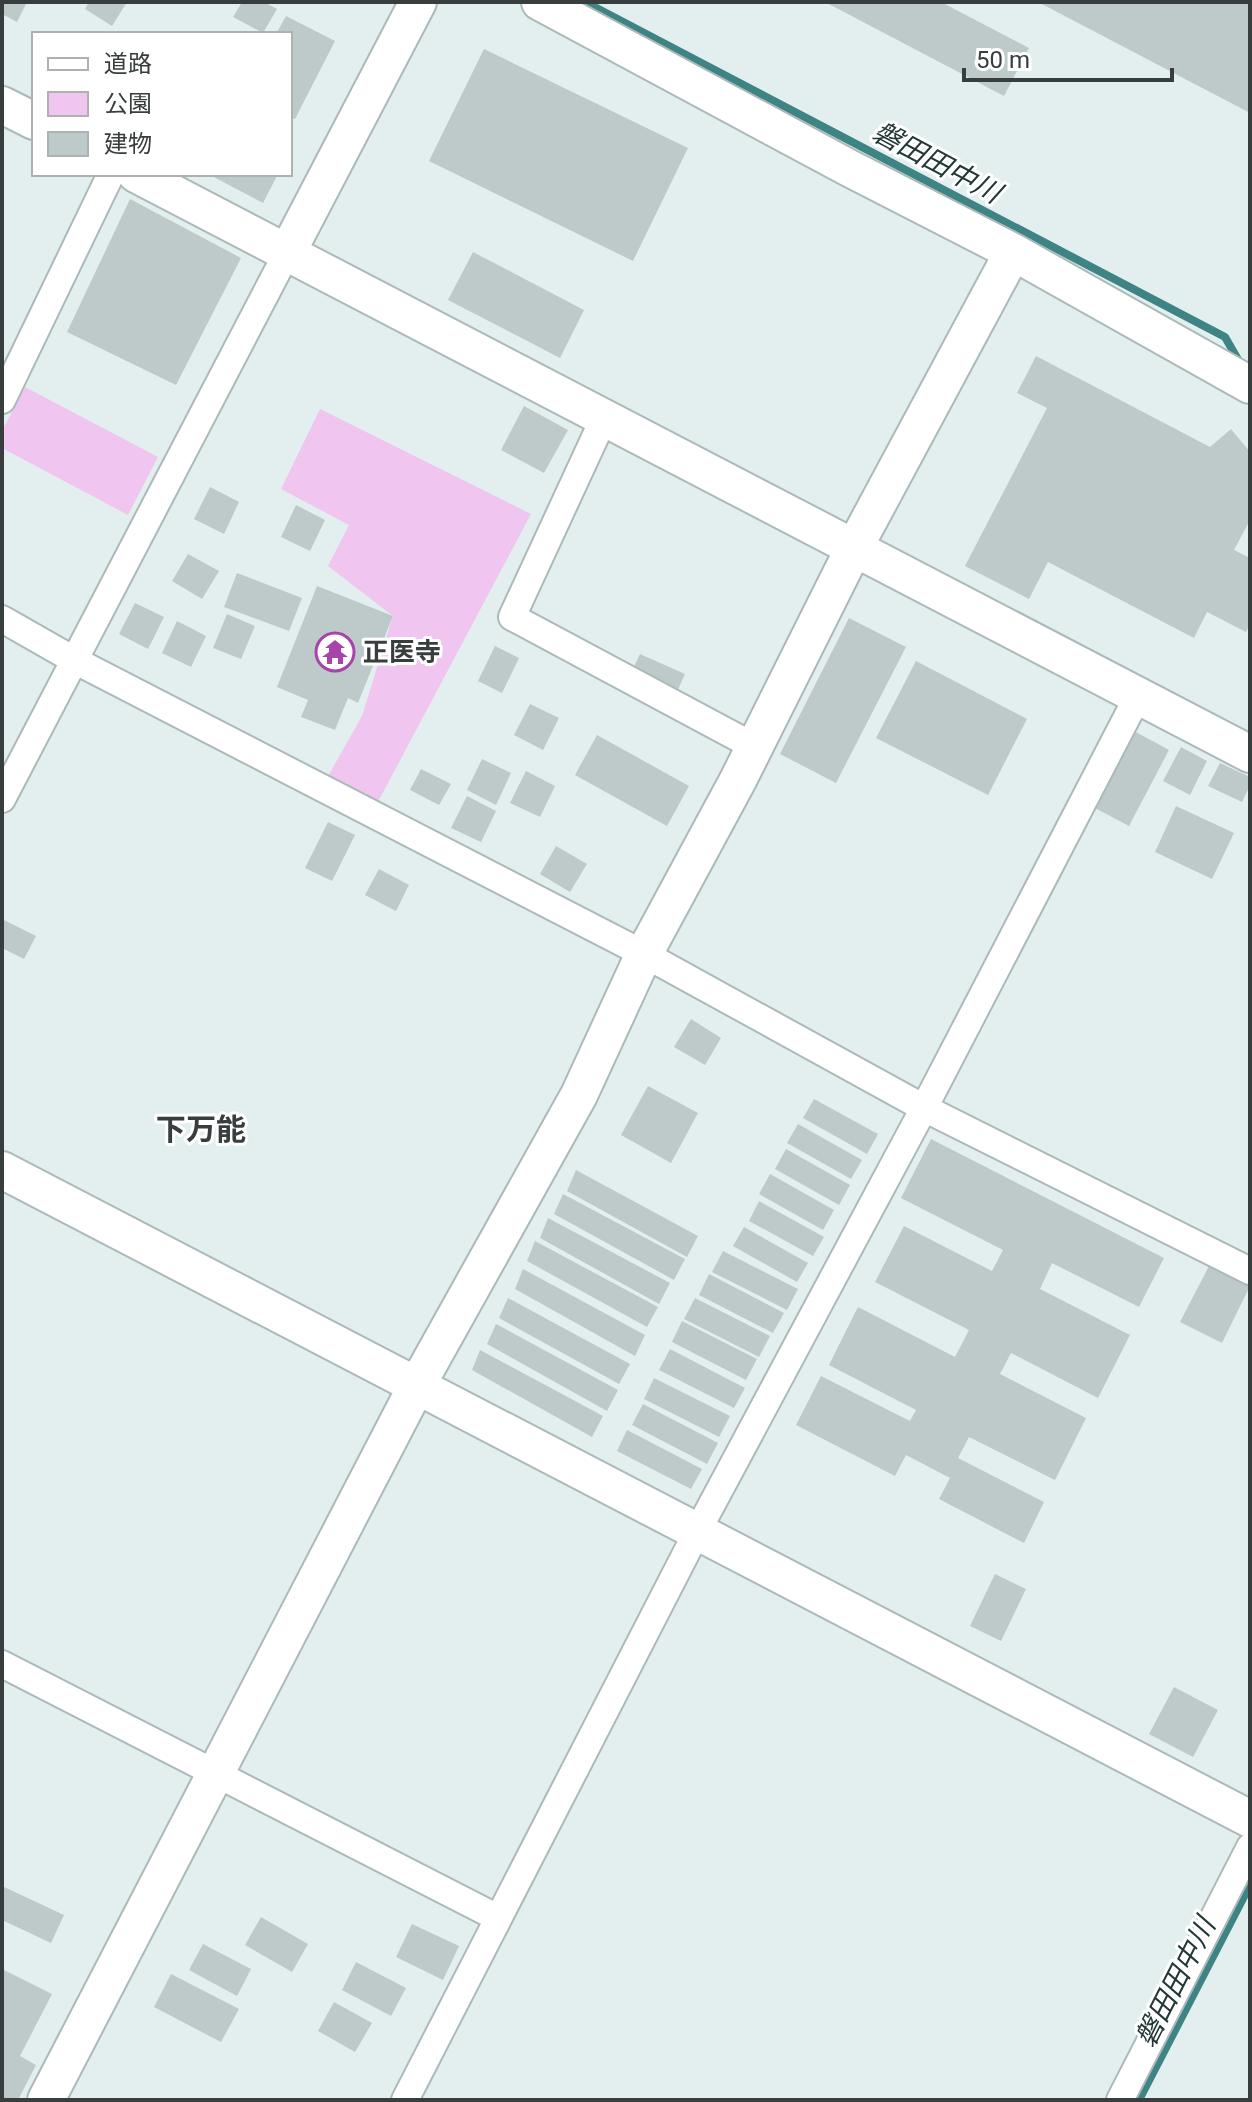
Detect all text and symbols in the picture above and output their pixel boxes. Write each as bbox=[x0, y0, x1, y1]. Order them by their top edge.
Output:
legend bbox=[32, 32, 292, 176]
scale bar bbox=[964, 32, 1172, 82]
text: 50 m bbox=[976, 46, 1030, 74]
text: 道路 bbox=[104, 50, 152, 78]
text: 公園 bbox=[104, 90, 152, 118]
water label: 磐田田中川 bbox=[867, 115, 1009, 211]
text: 建物 bbox=[104, 130, 152, 158]
temple icon: 正医寺 bbox=[314, 631, 356, 673]
place label: 正医寺 bbox=[363, 637, 441, 667]
district label: 下万能 bbox=[156, 1112, 246, 1147]
water label: 磐田田中川 bbox=[1129, 1910, 1223, 2052]

